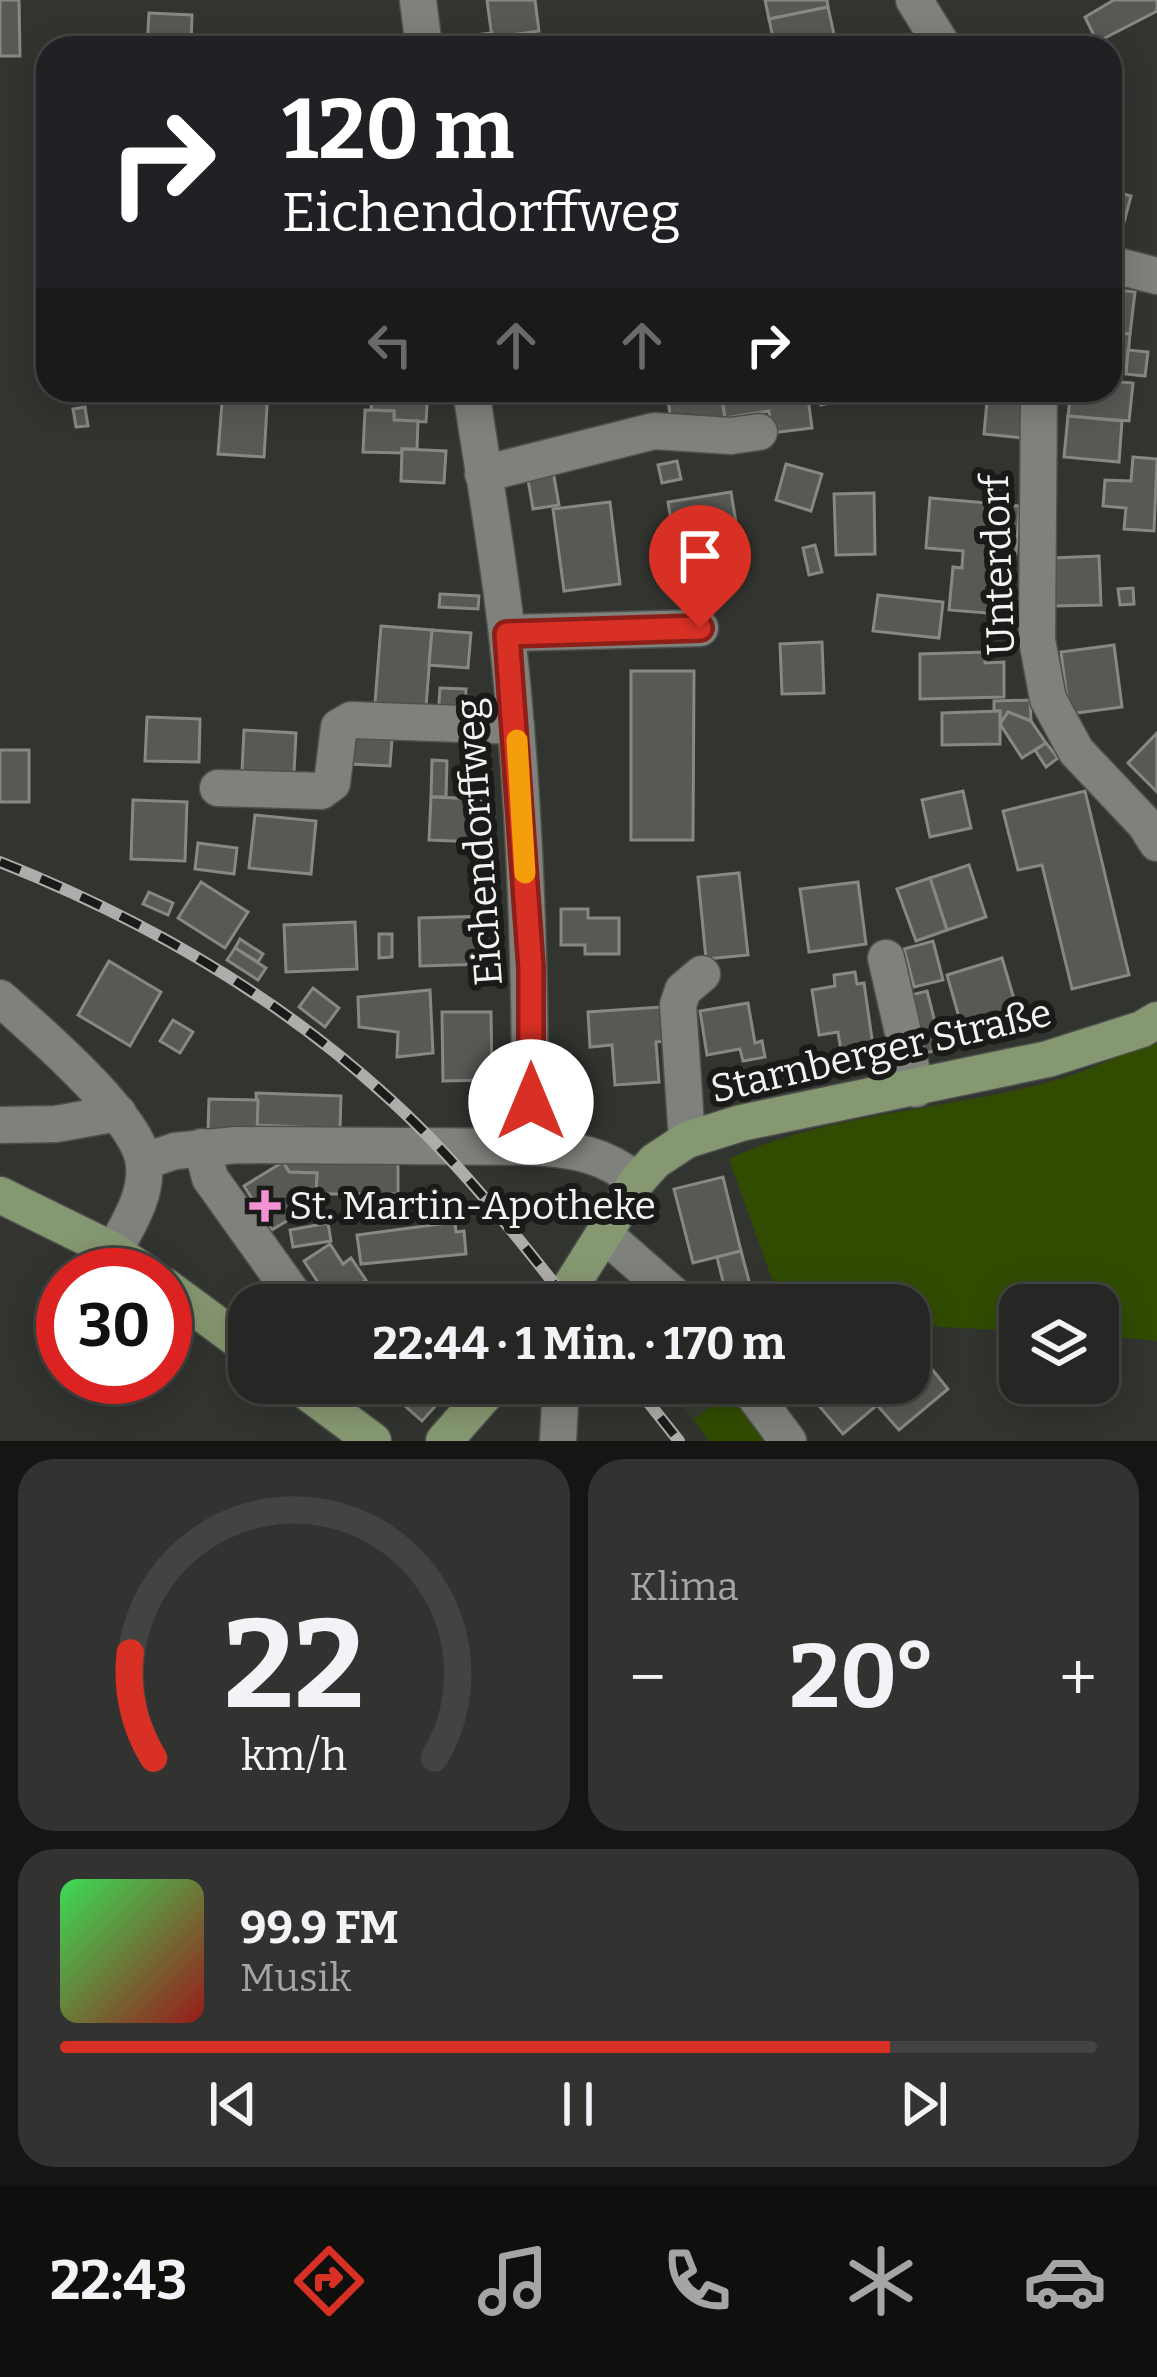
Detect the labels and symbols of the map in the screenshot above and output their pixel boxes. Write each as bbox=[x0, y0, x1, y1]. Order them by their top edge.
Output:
street label: Unterdorf bbox=[972, 471, 1024, 656]
pin bbox=[649, 505, 751, 628]
street label: Eichendorffweg bbox=[446, 697, 512, 987]
street label: Starnberger Straße bbox=[706, 989, 1056, 1113]
position arrow bbox=[468, 1039, 594, 1165]
place label: St. Martin-Apotheke bbox=[289, 1183, 656, 1229]
marker: St. Martin-Apotheke bbox=[252, 1193, 278, 1219]
speed limit sign: 30 bbox=[36, 1248, 192, 1404]

